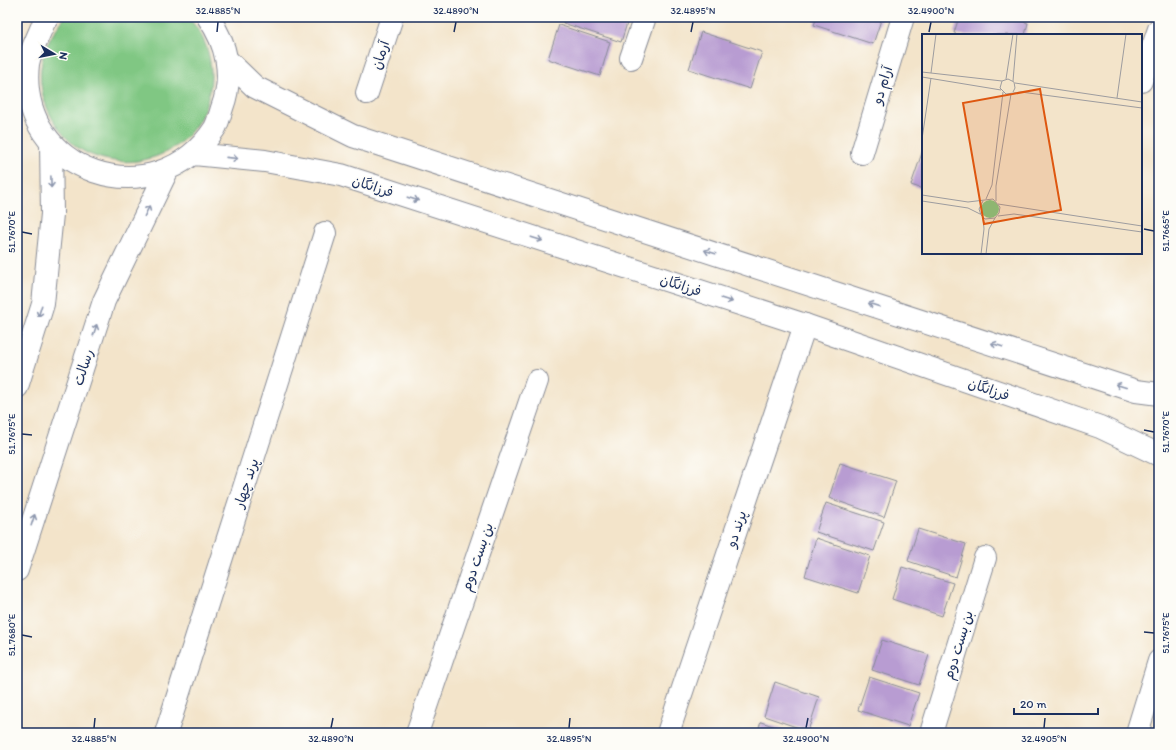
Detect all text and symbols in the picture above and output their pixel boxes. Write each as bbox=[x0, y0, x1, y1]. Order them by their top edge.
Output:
text: 32.4885°N bbox=[195, 4, 241, 17]
text: 32.4890°N bbox=[433, 4, 479, 17]
text: 32.4895°N bbox=[671, 4, 716, 17]
text: 32.4900°N bbox=[908, 4, 954, 17]
north arrow bbox=[34, 34, 74, 74]
inset map bbox=[922, 34, 1142, 254]
street label: آرمان bbox=[368, 38, 393, 72]
text: N bbox=[56, 51, 70, 60]
street label: آرام دو bbox=[868, 64, 898, 108]
one-way arrow bbox=[225, 154, 238, 162]
street label: فرزانگان bbox=[350, 172, 396, 201]
one-way arrow bbox=[48, 175, 55, 188]
one-way arrow bbox=[407, 195, 419, 203]
one-way arrow bbox=[144, 205, 151, 217]
text: 51.7670°E bbox=[5, 210, 18, 253]
text: 51.7665°E bbox=[1159, 210, 1172, 252]
one-way arrow bbox=[531, 235, 543, 243]
one-way arrow bbox=[704, 248, 717, 255]
street label: فرزانگان bbox=[658, 271, 704, 300]
one-way arrow bbox=[720, 297, 733, 304]
one-way arrow bbox=[867, 301, 880, 308]
one-way arrow bbox=[36, 304, 43, 317]
one-way arrow bbox=[92, 323, 99, 336]
one-way arrow bbox=[992, 341, 1004, 349]
street label: رسالت bbox=[70, 347, 97, 388]
street label: فرزانگان bbox=[966, 375, 1012, 404]
one-way arrow bbox=[1115, 382, 1128, 389]
text: 51.7670°E bbox=[1159, 410, 1172, 453]
text: 51.7675°E bbox=[5, 413, 18, 455]
street label: پرند چهار bbox=[230, 456, 263, 511]
street label: پرند دو bbox=[722, 509, 751, 551]
one-way arrow bbox=[30, 514, 38, 526]
street label: بن بست دوم bbox=[458, 521, 499, 594]
street label: بن بست دوم bbox=[940, 609, 979, 682]
text: 51.7675°E bbox=[1159, 612, 1172, 654]
text: 51.7680°E bbox=[5, 613, 18, 656]
scale bar bbox=[1014, 690, 1098, 716]
text: 20 m bbox=[1020, 697, 1047, 711]
text: 32.4885°N bbox=[71, 732, 117, 745]
text: 32.4890°N bbox=[308, 732, 354, 745]
text: 32.4895°N bbox=[547, 732, 592, 745]
text: 32.4900°N bbox=[783, 732, 829, 745]
text: 32.4905°N bbox=[1021, 732, 1067, 745]

